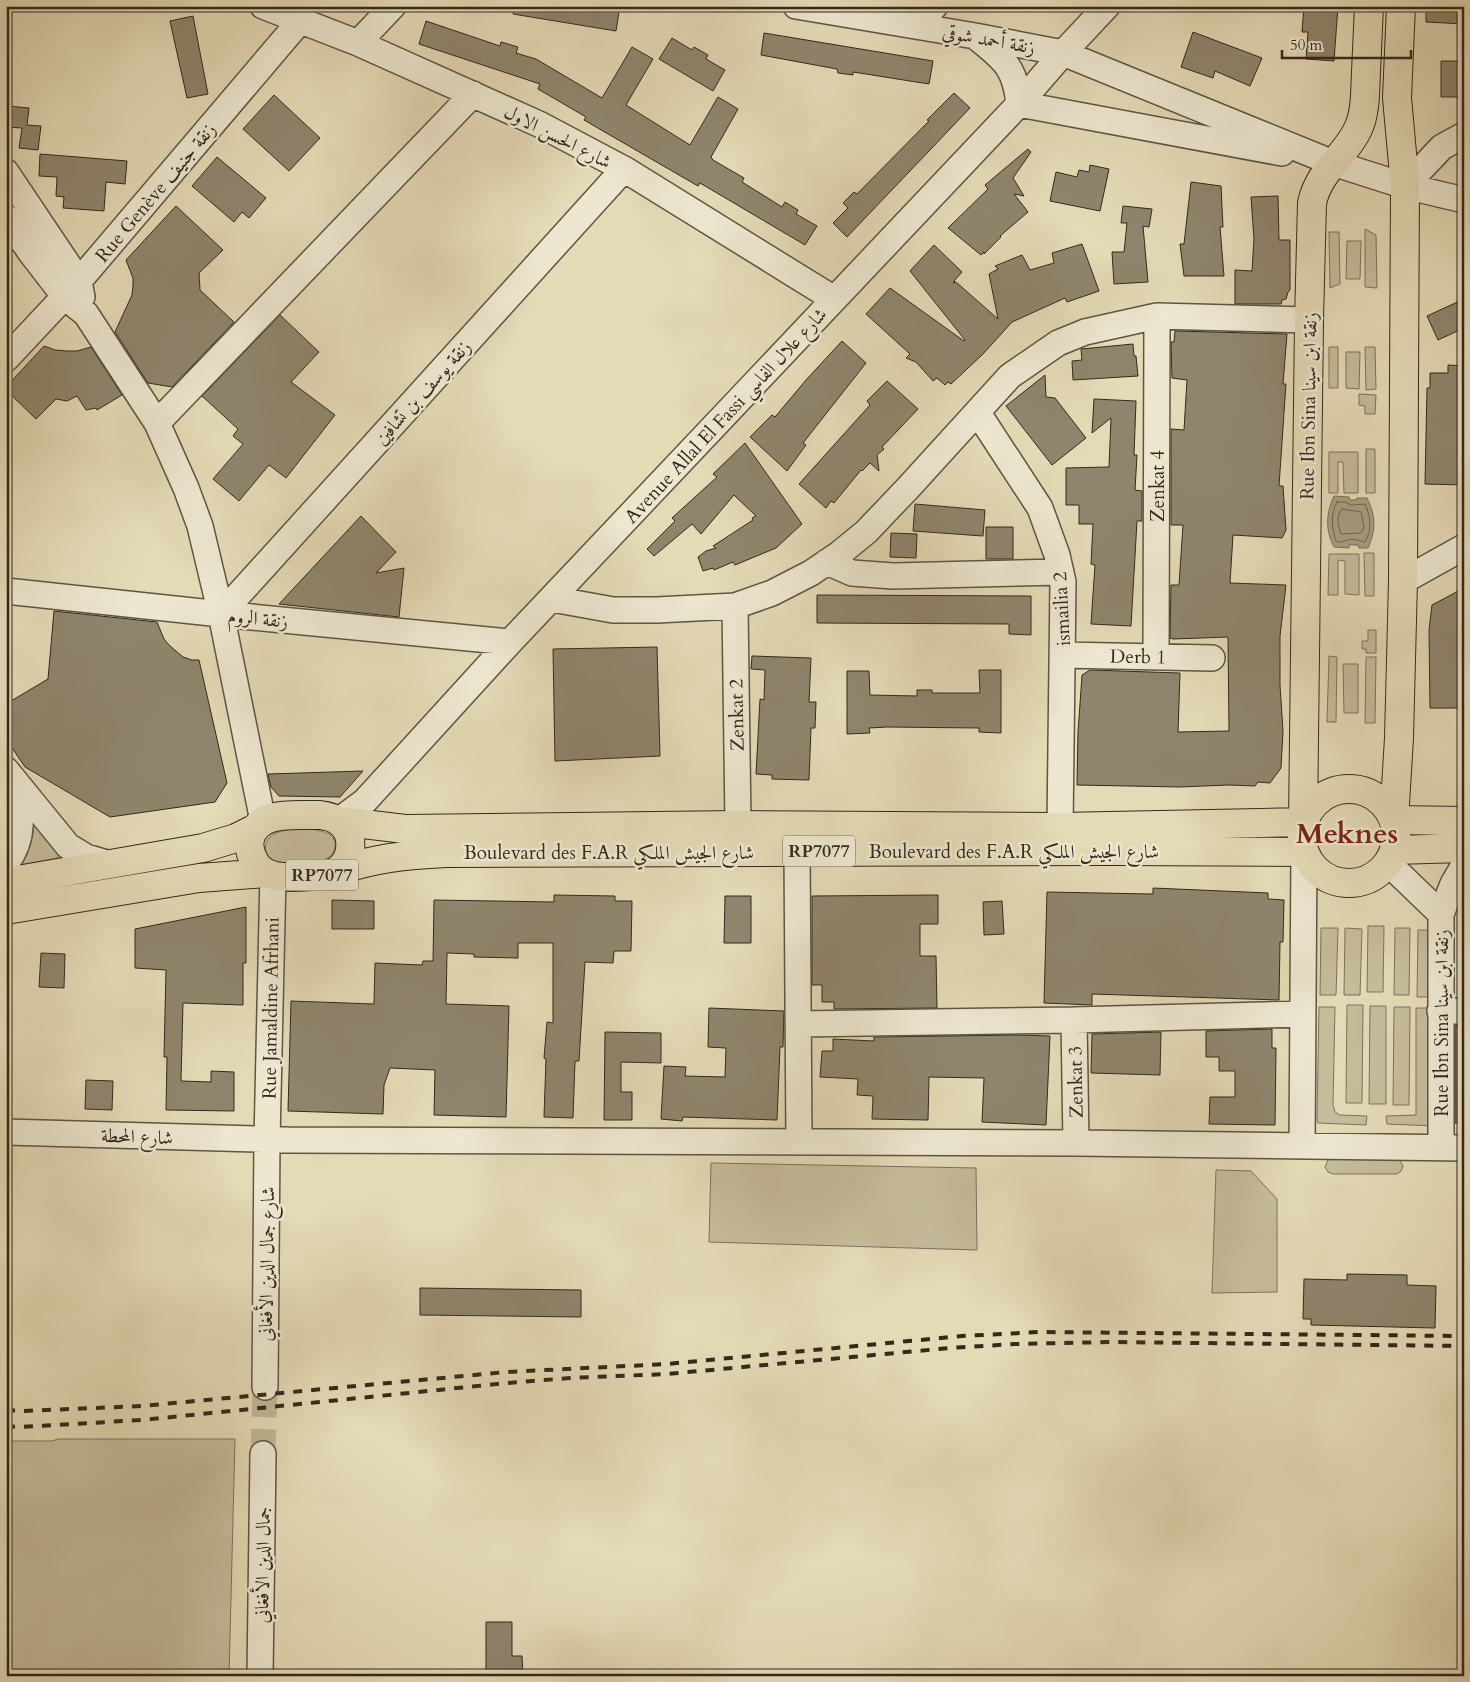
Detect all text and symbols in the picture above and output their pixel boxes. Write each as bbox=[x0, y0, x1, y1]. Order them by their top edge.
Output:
street label: زنقة أحمد شوقي bbox=[940, 19, 1037, 63]
scale bar bbox=[1282, 28, 1411, 60]
text: 50 m bbox=[1290, 35, 1322, 55]
street label: شارع الحسن الاول bbox=[499, 99, 616, 177]
street label: Rue Genève زنقة جنيف bbox=[89, 117, 222, 268]
street label: Avenue Allal El Fassi شارع علال الفاسي bbox=[619, 302, 836, 532]
street label: Rue Ibn Sina زنقة ابن سينا bbox=[1294, 312, 1324, 500]
street label: زنقة يوسف بن تشافين bbox=[369, 335, 477, 451]
street label: Zenkat 4 bbox=[1145, 450, 1171, 522]
street label: ismailia 2 bbox=[1047, 571, 1077, 647]
street label: زنقة الروم bbox=[226, 603, 289, 638]
street label: Derb 1 bbox=[1110, 644, 1166, 670]
street label: Zenkat 2 bbox=[723, 678, 751, 751]
district label: Meknes bbox=[1296, 814, 1398, 854]
road number: RP7077 bbox=[783, 836, 855, 866]
street label: Boulevard des F.A.R شارع الجيش الملكي bbox=[869, 839, 1159, 869]
street label: Boulevard des F.A.R شارع الجيش الملكي bbox=[464, 840, 754, 870]
road number: RP7077 bbox=[286, 860, 358, 890]
street label: Rue Jamaldine Afrhani bbox=[256, 917, 286, 1099]
street label: Rue Ibn Sina زنقة ابن سينا bbox=[1429, 929, 1455, 1117]
street label: Zenkat 3 bbox=[1062, 1046, 1090, 1118]
street label: شارع المحطة bbox=[101, 1123, 173, 1153]
street label: شارع جمال الدين الأفغاني bbox=[252, 1186, 283, 1342]
street label: جمال الدين الأفغاني bbox=[248, 1506, 279, 1624]

